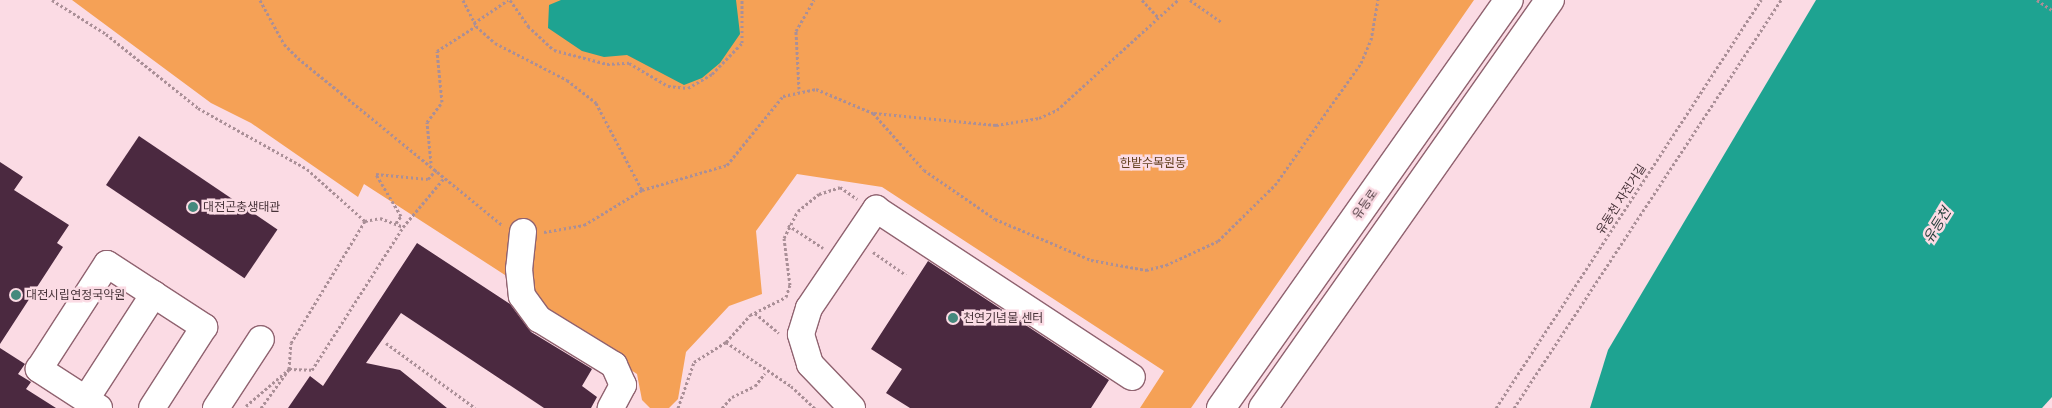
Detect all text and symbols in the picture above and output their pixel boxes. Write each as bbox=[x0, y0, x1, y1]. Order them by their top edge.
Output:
park label: 한밭수목원동 bbox=[1120, 156, 1186, 170]
street label: 유동천 자전거길 bbox=[1593, 161, 1649, 237]
street label: 유등로 bbox=[1350, 186, 1380, 222]
place label: 대전곤충생태관 bbox=[203, 200, 280, 214]
marker: 대전곤충생태관 bbox=[187, 201, 199, 213]
water label: 유등천 bbox=[1920, 204, 1954, 246]
place label: 대전시립연정국악원 bbox=[26, 288, 125, 302]
marker: 대전시립연정국악원 bbox=[10, 289, 22, 301]
place label: 천연기념물 센터 bbox=[963, 311, 1043, 325]
marker: 천연기념물 센터 bbox=[947, 312, 959, 324]

